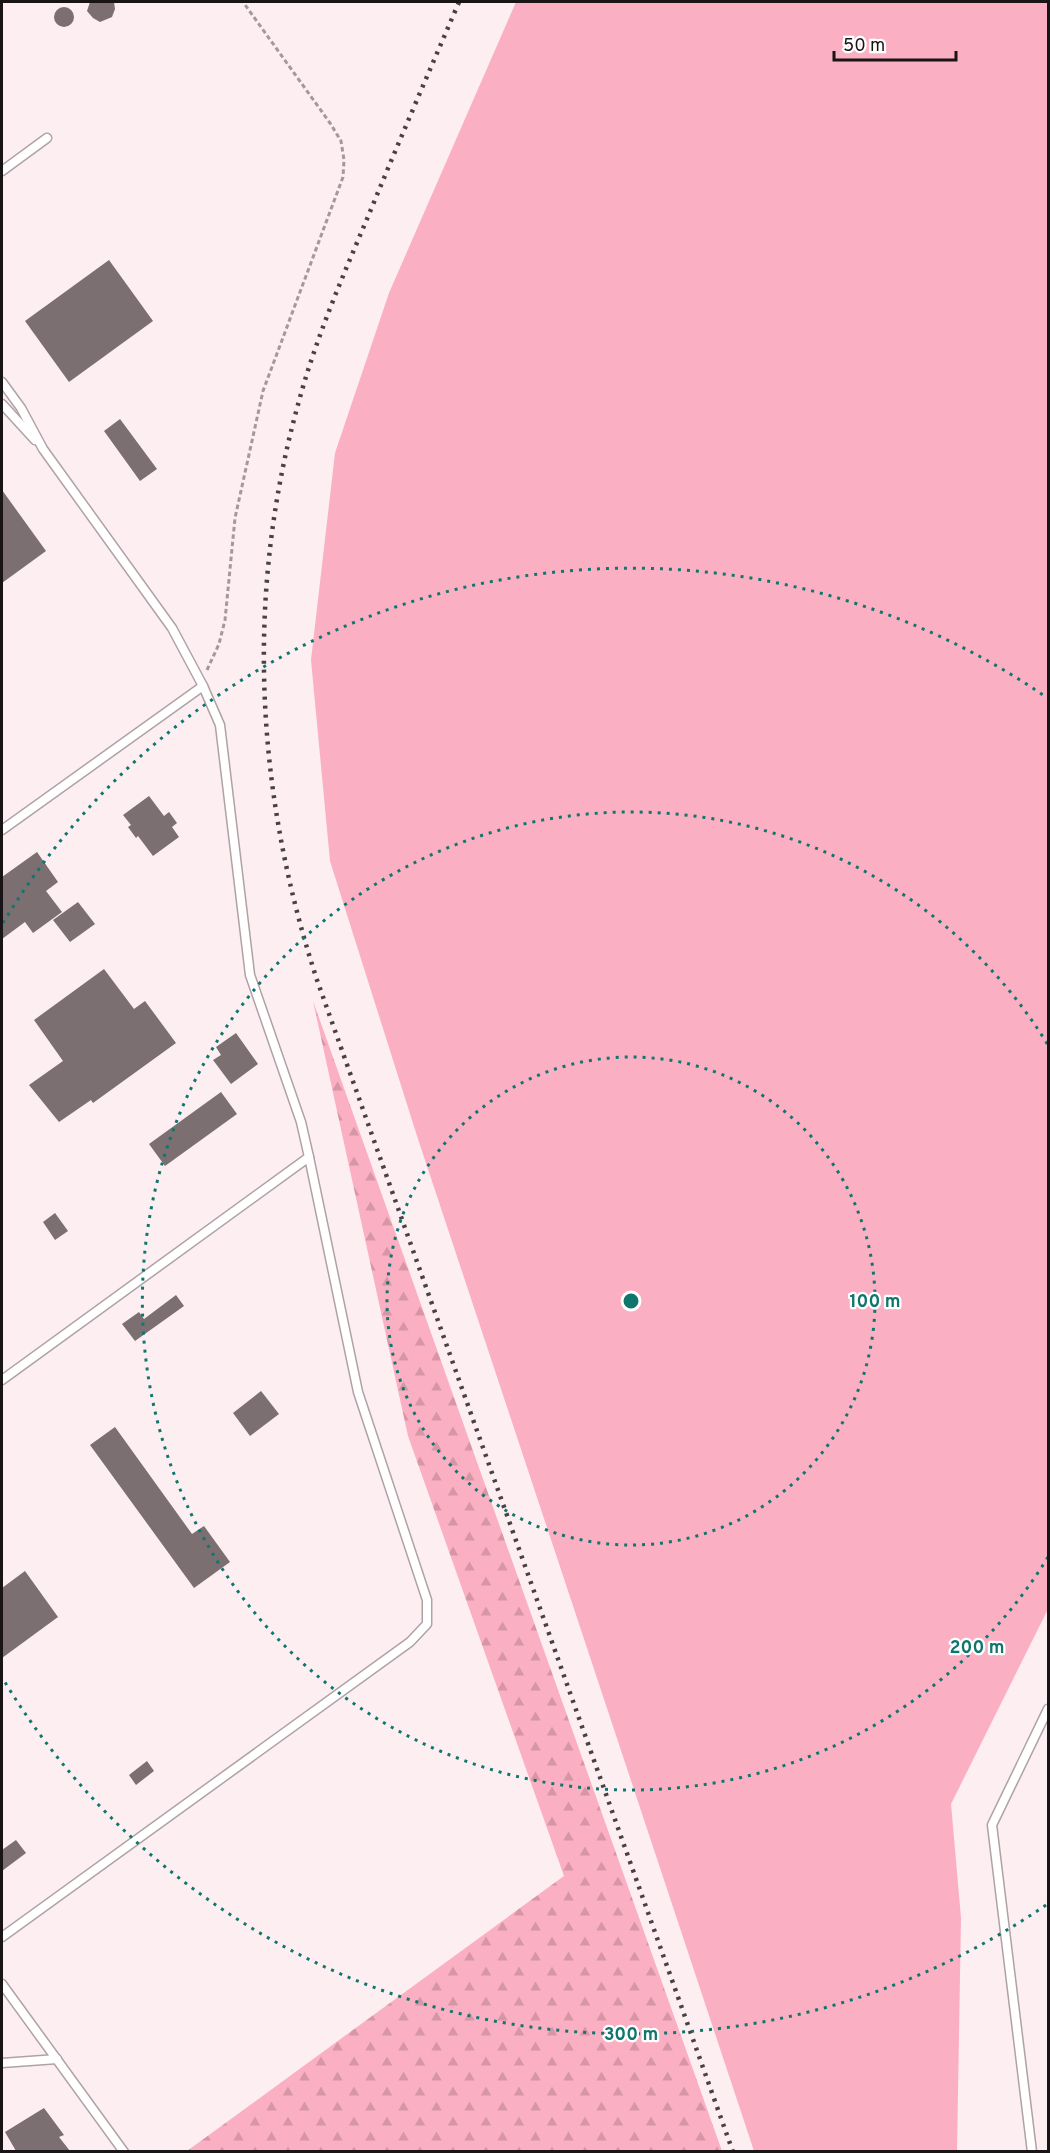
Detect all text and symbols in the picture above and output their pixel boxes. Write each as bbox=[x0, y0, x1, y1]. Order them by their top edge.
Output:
scale bar bbox=[834, 24, 956, 62]
text: 50 m bbox=[843, 35, 885, 58]
centre of rings bbox=[621, 1291, 641, 1311]
text: 100 m bbox=[849, 1291, 901, 1314]
text: 200 m bbox=[949, 1637, 1005, 1660]
text: 300 m bbox=[604, 2024, 658, 2047]

